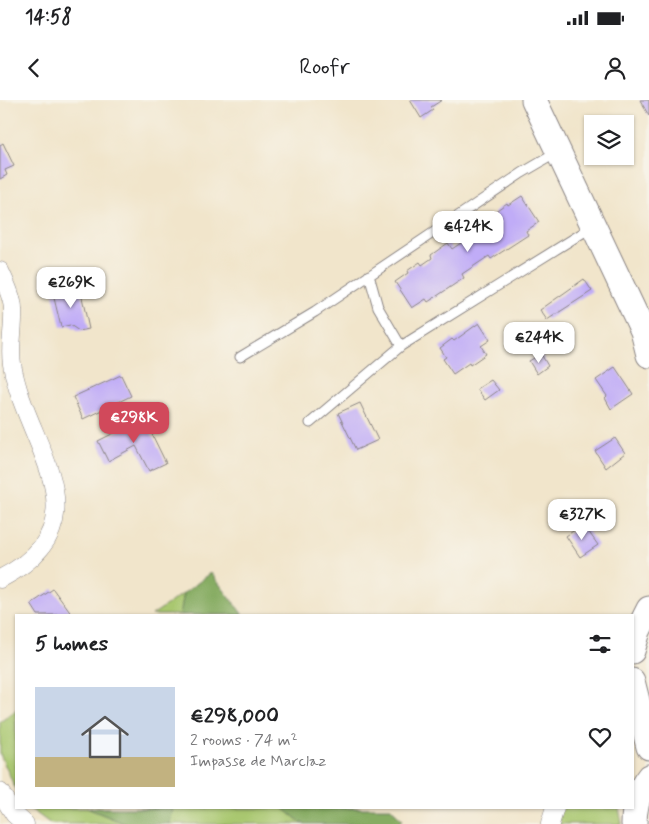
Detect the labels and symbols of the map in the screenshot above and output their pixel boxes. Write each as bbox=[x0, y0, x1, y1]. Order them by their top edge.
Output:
pin: €424K bbox=[433, 210, 503, 253]
pin: €269K bbox=[36, 266, 106, 309]
pin: €244K bbox=[504, 322, 574, 364]
pin: €298K bbox=[99, 402, 169, 444]
pin: €327K bbox=[547, 498, 617, 541]

